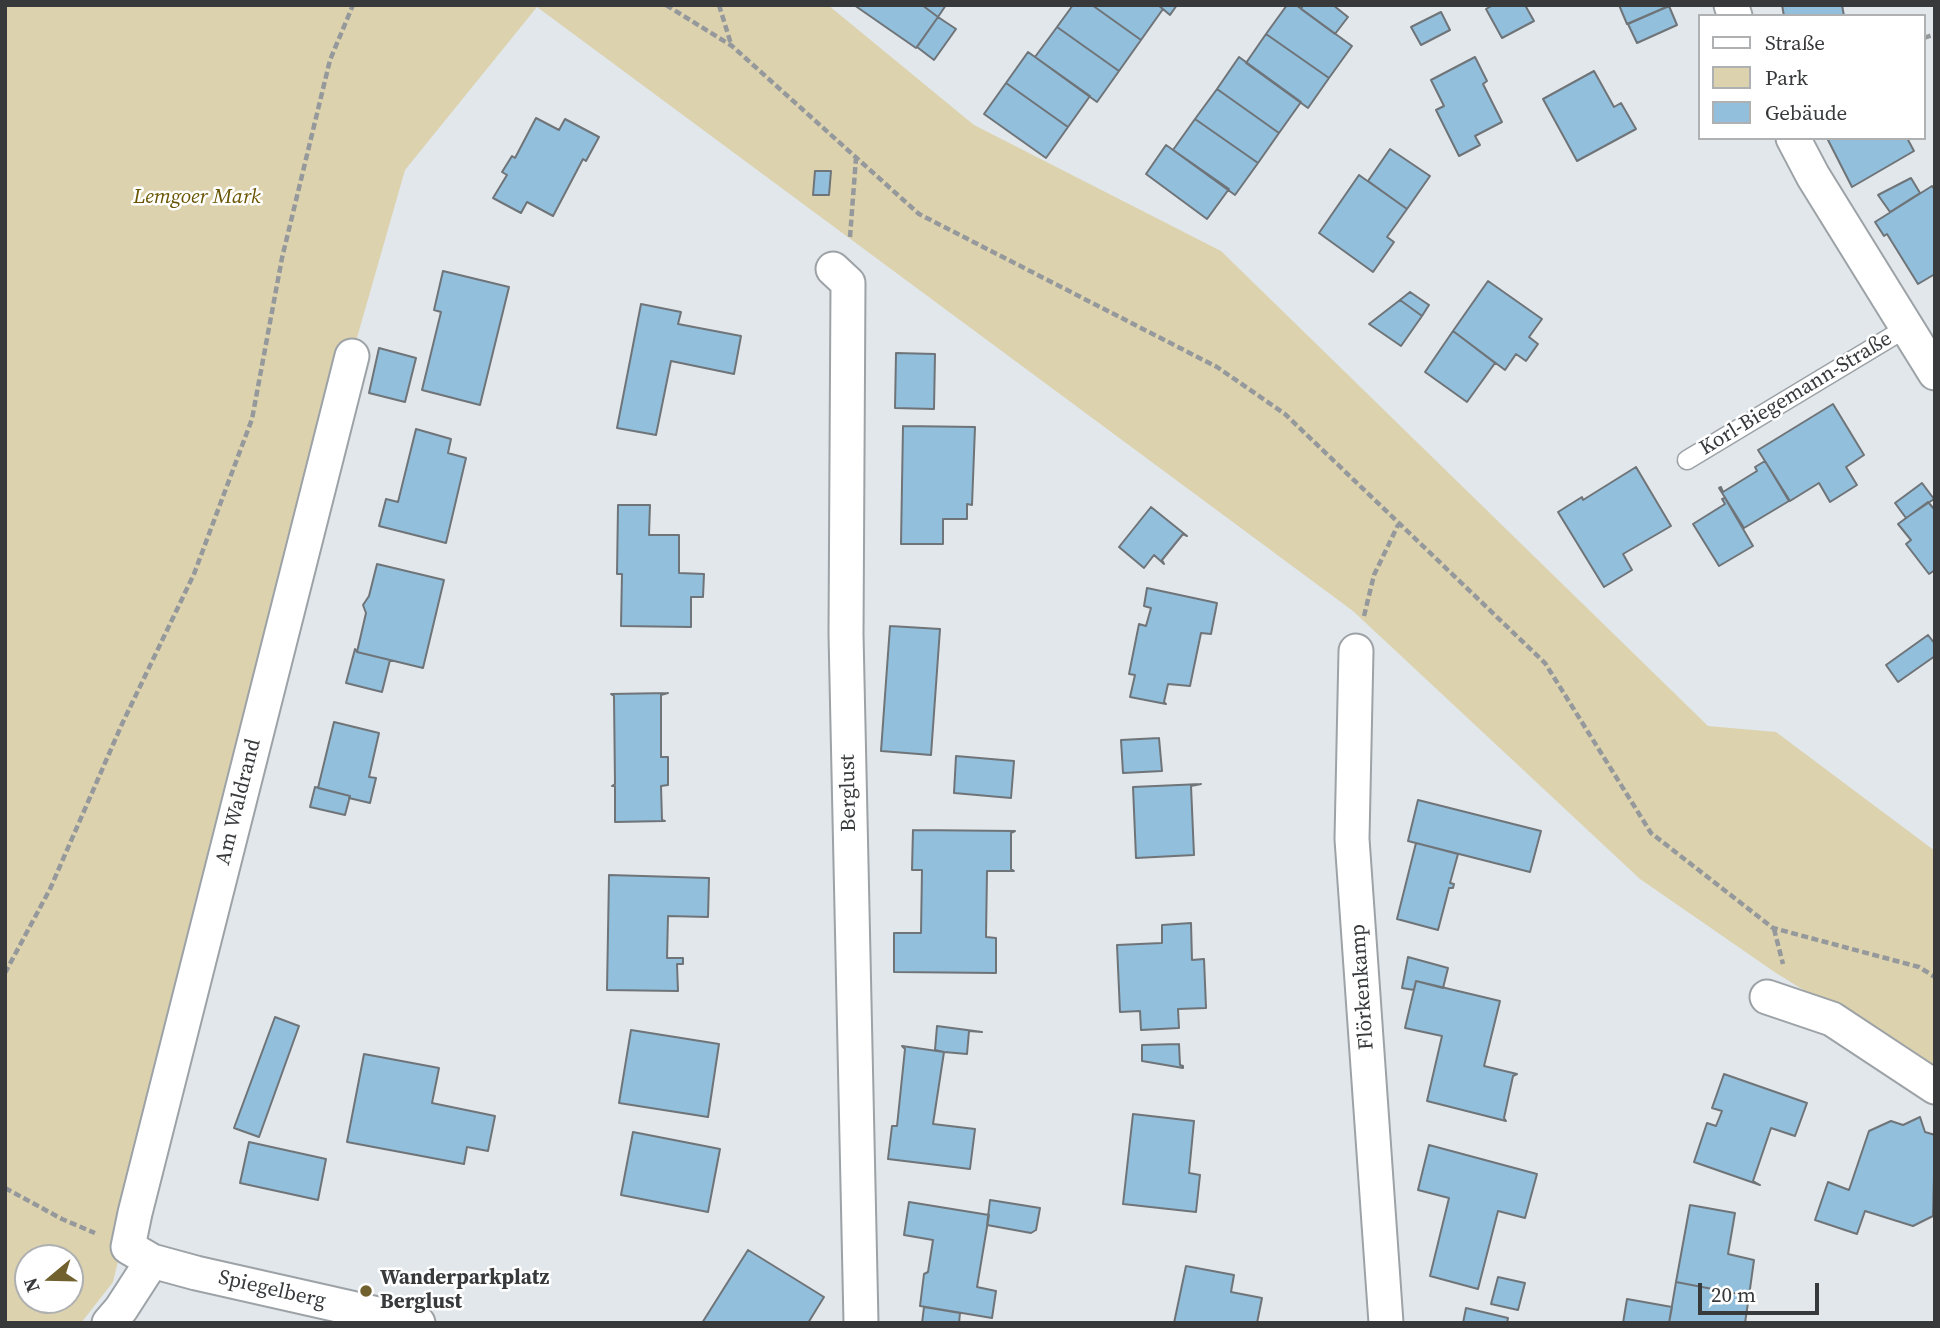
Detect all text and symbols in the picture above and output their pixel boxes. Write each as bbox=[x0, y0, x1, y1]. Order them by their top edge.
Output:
legend bbox=[1699, 14, 1926, 140]
text: Straße bbox=[1765, 28, 1825, 57]
text: Park bbox=[1765, 63, 1808, 92]
text: Gebäude bbox=[1765, 98, 1847, 127]
park label: Lemgoer Mark bbox=[133, 185, 261, 211]
street label: Korl-Biegemann-Straße bbox=[1695, 327, 1897, 461]
street label: Am Waldrand bbox=[211, 736, 267, 868]
street label: Berglust bbox=[836, 754, 862, 832]
street label: Flörkenkamp bbox=[1346, 923, 1380, 1051]
north arrow bbox=[14, 1244, 84, 1314]
street label: Spiegelberg bbox=[216, 1265, 328, 1315]
place label: Wanderparkplatz Berglust bbox=[380, 1266, 549, 1316]
scale bar bbox=[1702, 1268, 1823, 1312]
text: N bbox=[16, 1274, 46, 1296]
text: 20 m bbox=[1711, 1280, 1756, 1309]
marker: Wanderparkplatz Berglust bbox=[358, 1283, 374, 1299]

